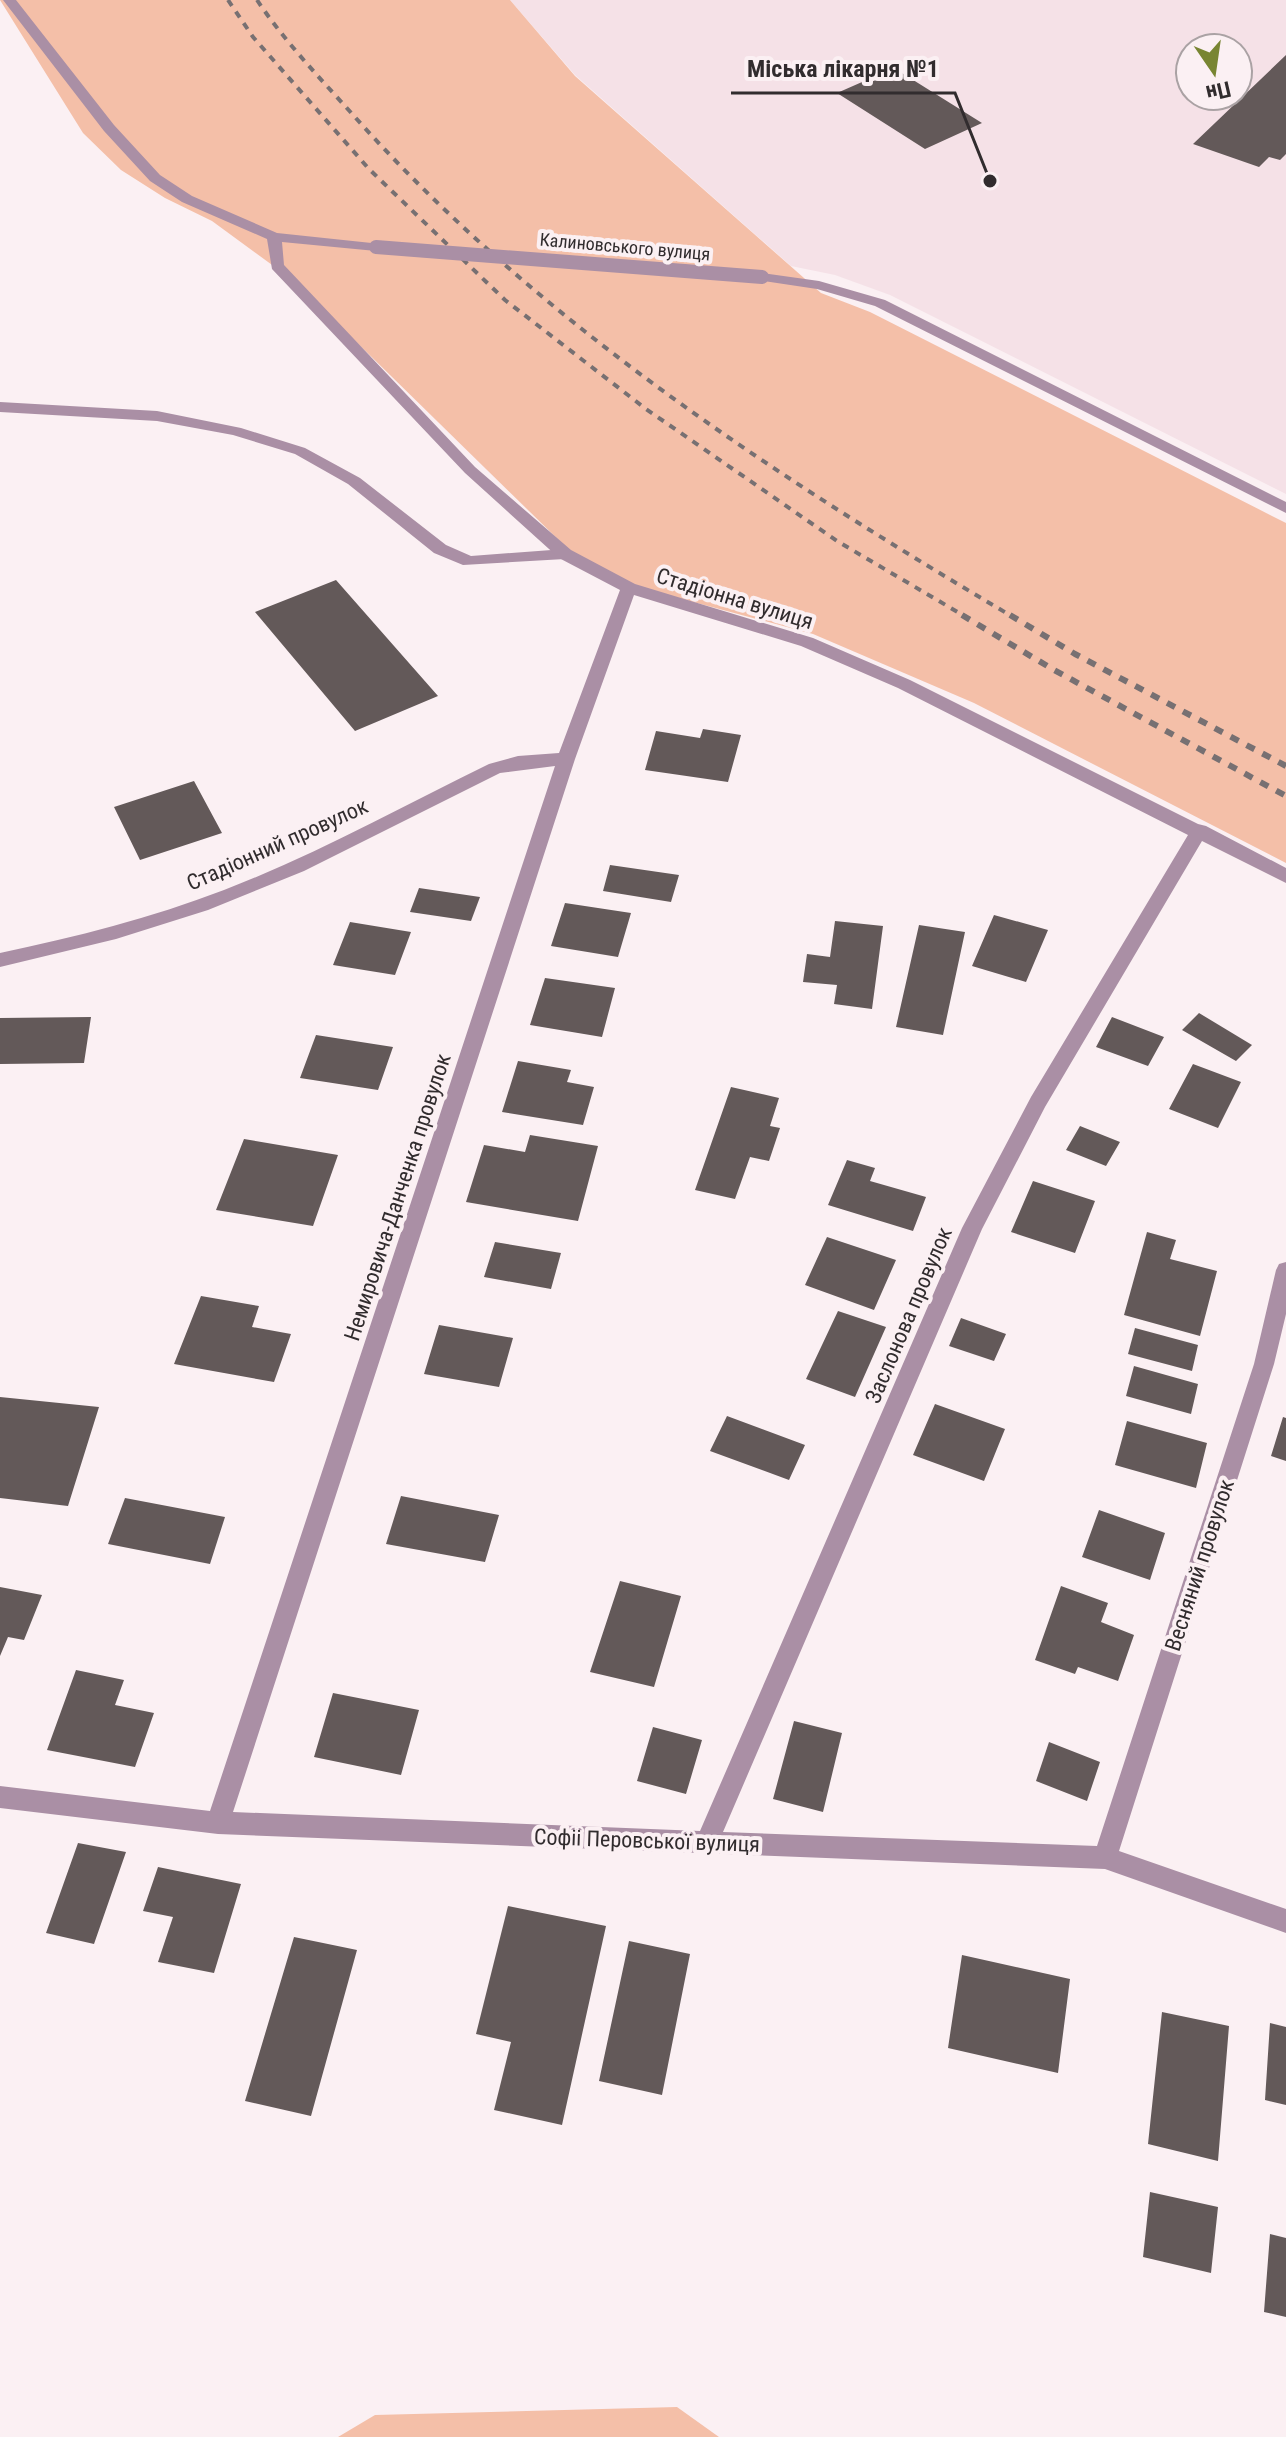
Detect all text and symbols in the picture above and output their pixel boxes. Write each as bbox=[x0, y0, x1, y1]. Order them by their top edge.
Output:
north arrow bbox=[1174, 32, 1254, 112]
callout: Міська лікарня №1 bbox=[731, 45, 955, 93]
text: Міська лікарня №1 bbox=[747, 55, 939, 83]
text: Пн bbox=[1204, 76, 1233, 106]
street label: Калиновського вулиця bbox=[539, 229, 711, 264]
street label: Стадіонна вулиця bbox=[654, 563, 816, 634]
street label: Стадіонний провулок bbox=[183, 793, 372, 896]
street label: Немировича-Данченка провулок bbox=[339, 1050, 456, 1344]
street label: Заслонова провулок bbox=[860, 1223, 957, 1407]
street label: Весняний провулок bbox=[1160, 1476, 1239, 1654]
street label: Софіі Перовської вулиця bbox=[534, 1824, 760, 1857]

